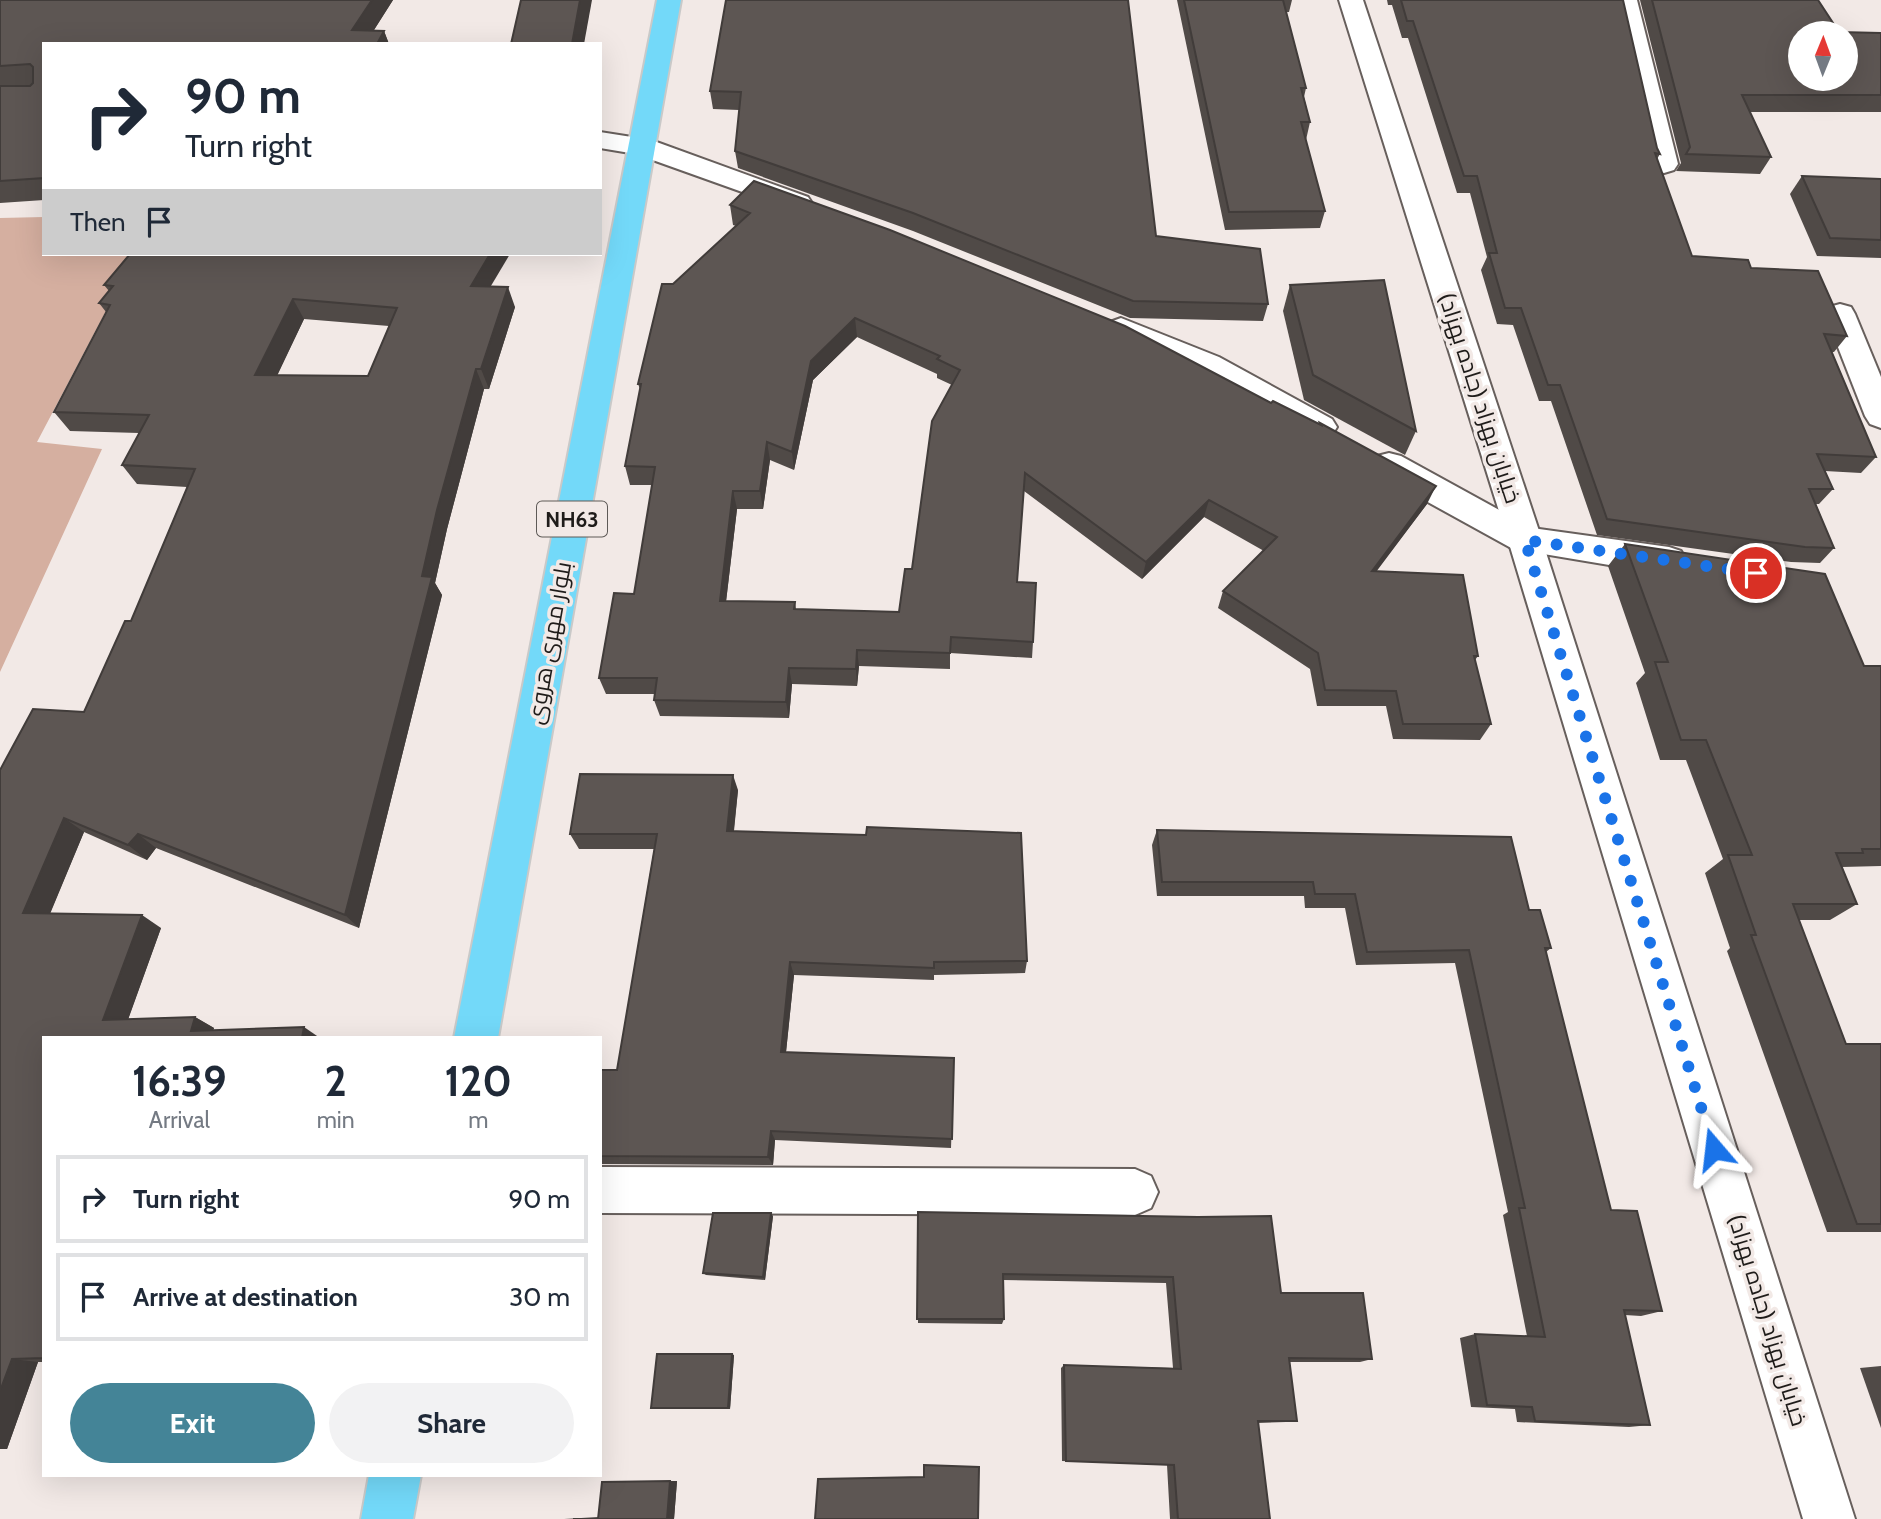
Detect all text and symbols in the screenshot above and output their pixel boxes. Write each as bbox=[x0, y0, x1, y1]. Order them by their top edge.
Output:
north arrow bbox=[1788, 21, 1858, 91]
map controls bbox=[1788, 21, 1858, 91]
text: 90 m bbox=[185, 66, 301, 125]
icon: right bbox=[70, 70, 161, 161]
text: Turn right bbox=[185, 126, 312, 165]
icon: arrive bbox=[140, 203, 178, 241]
text: Then bbox=[70, 206, 126, 238]
street label: خیابان بهزاد (جاده بهزاد) bbox=[1433, 289, 1527, 507]
road number: NH63 bbox=[537, 502, 607, 536]
pin bbox=[1726, 543, 1786, 603]
icon: arrive bbox=[1737, 554, 1775, 592]
street label: بلوار مهری هروی bbox=[521, 559, 577, 727]
text: 16:39 bbox=[132, 1055, 227, 1107]
text: 2 bbox=[325, 1055, 347, 1107]
text: 120 bbox=[445, 1055, 512, 1107]
text: Arrival bbox=[149, 1106, 210, 1134]
text: min bbox=[317, 1106, 355, 1134]
text: m bbox=[468, 1106, 488, 1134]
position arrow bbox=[1677, 1112, 1751, 1186]
icon: right bbox=[74, 1180, 112, 1218]
text: Turn right bbox=[133, 1183, 239, 1215]
text: 90 m bbox=[508, 1183, 570, 1215]
street label: خیابان بهزاد (جاده بهزاد) bbox=[1723, 1211, 1813, 1429]
icon: arrive bbox=[74, 1278, 112, 1316]
text: Arrive at destination bbox=[133, 1281, 358, 1313]
text: 30 m bbox=[509, 1281, 570, 1313]
button: Exit bbox=[70, 1383, 315, 1463]
button: Share bbox=[329, 1383, 574, 1463]

